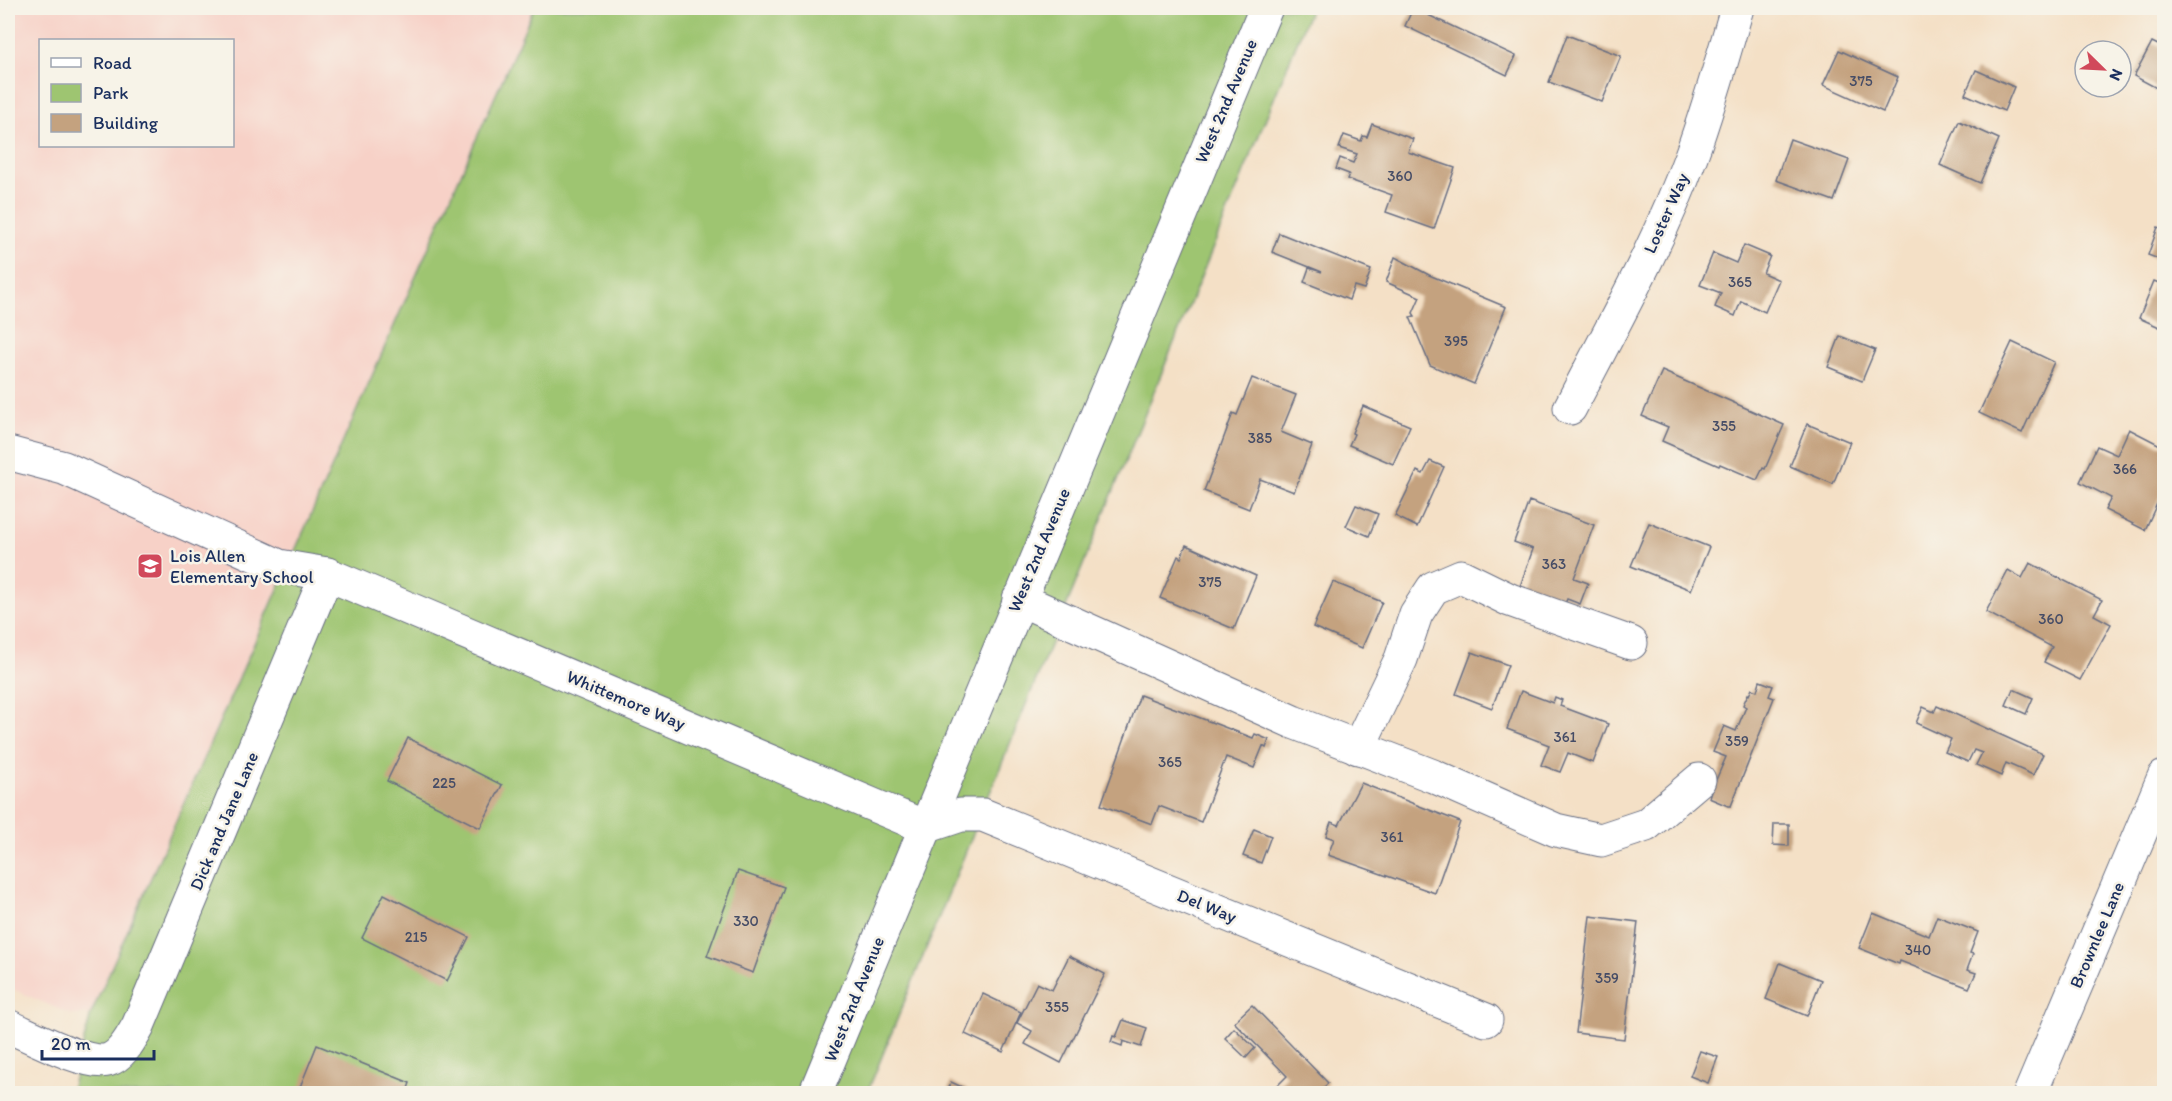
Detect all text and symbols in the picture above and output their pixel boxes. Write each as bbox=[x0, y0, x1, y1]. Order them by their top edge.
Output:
street label: West 2nd Avenue bbox=[1190, 36, 1262, 166]
legend bbox=[39, 39, 234, 147]
north arrow bbox=[2073, 39, 2133, 99]
text: Road bbox=[93, 52, 132, 74]
text: N bbox=[2105, 66, 2127, 84]
house number: 375 bbox=[1849, 72, 1873, 90]
text: Park bbox=[93, 82, 128, 104]
text: Building bbox=[93, 112, 159, 134]
house number: 360 bbox=[1387, 167, 1413, 185]
street label: Loster Way bbox=[1638, 169, 1694, 257]
house number: 365 bbox=[1728, 273, 1752, 291]
house number: 395 bbox=[1444, 332, 1468, 350]
house number: 355 bbox=[1712, 417, 1736, 435]
house number: 385 bbox=[1248, 429, 1272, 447]
house number: 366 bbox=[2113, 460, 2137, 478]
street label: West 2nd Avenue bbox=[1003, 485, 1075, 615]
place label: Lois Allen Elementary School bbox=[170, 545, 314, 588]
school or university icon: Lois Allen Elementary School bbox=[135, 551, 165, 581]
house number: 363 bbox=[1542, 555, 1566, 573]
house number: 375 bbox=[1198, 573, 1222, 591]
house number: 360 bbox=[2038, 610, 2064, 628]
street label: Whittemore Way bbox=[563, 665, 689, 735]
house number: 361 bbox=[1553, 728, 1577, 746]
house number: 359 bbox=[1725, 732, 1749, 750]
street label: Dick and Jane Lane bbox=[185, 748, 263, 894]
house number: 365 bbox=[1158, 753, 1182, 771]
house number: 225 bbox=[432, 774, 456, 792]
house number: 361 bbox=[1380, 828, 1404, 846]
street label: Brownlee Lane bbox=[2065, 878, 2129, 992]
street label: Del Way bbox=[1174, 884, 1241, 928]
house number: 330 bbox=[733, 912, 759, 930]
house number: 215 bbox=[405, 928, 427, 946]
street label: West 2nd Avenue bbox=[819, 933, 889, 1065]
house number: 340 bbox=[1905, 941, 1931, 959]
house number: 359 bbox=[1595, 969, 1619, 987]
house number: 355 bbox=[1045, 998, 1069, 1016]
scale bar bbox=[42, 1023, 154, 1061]
text: 20 m bbox=[51, 1033, 91, 1055]

